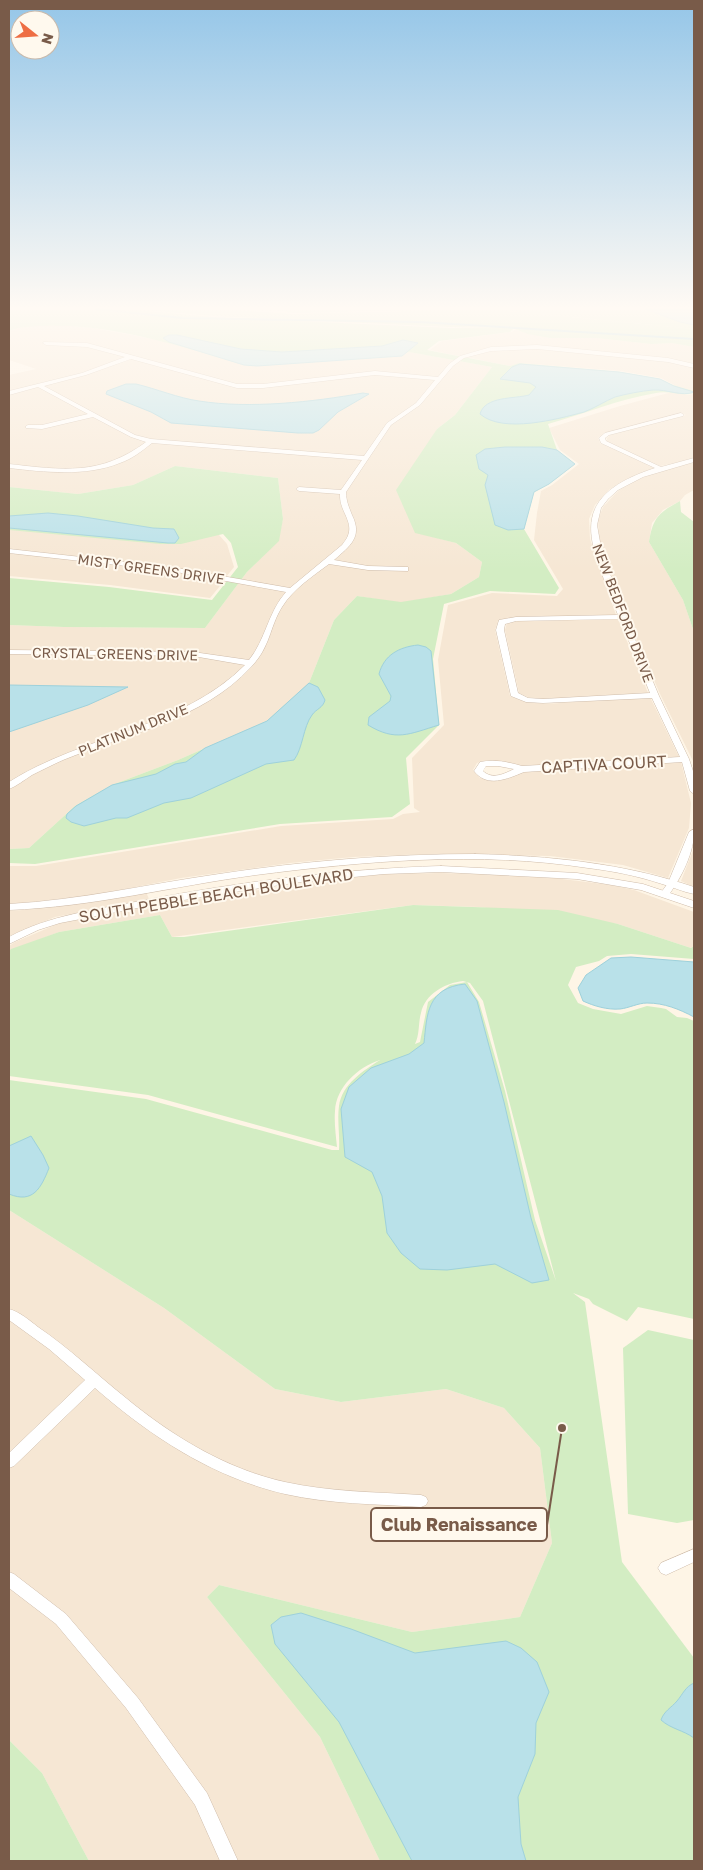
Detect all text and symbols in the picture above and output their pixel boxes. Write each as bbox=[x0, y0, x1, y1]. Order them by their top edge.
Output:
north arrow bbox=[10, 10, 60, 60]
text: N bbox=[38, 31, 58, 47]
street label: NEW BEDFORD DRIVE bbox=[589, 541, 658, 684]
street label: MISTY GREENS DRIVE bbox=[77, 550, 226, 587]
street label: CRYSTAL GREENS DRIVE bbox=[32, 644, 198, 663]
street label: PLATINUM DRIVE bbox=[75, 700, 190, 759]
street label: CAPTIVA COURT bbox=[541, 751, 667, 777]
street label: SOUTH PEBBLE BEACH BOULEVARD bbox=[77, 863, 355, 927]
callout: Club Renaissance bbox=[371, 1508, 547, 1541]
text: Club Renaissance bbox=[381, 1513, 538, 1535]

